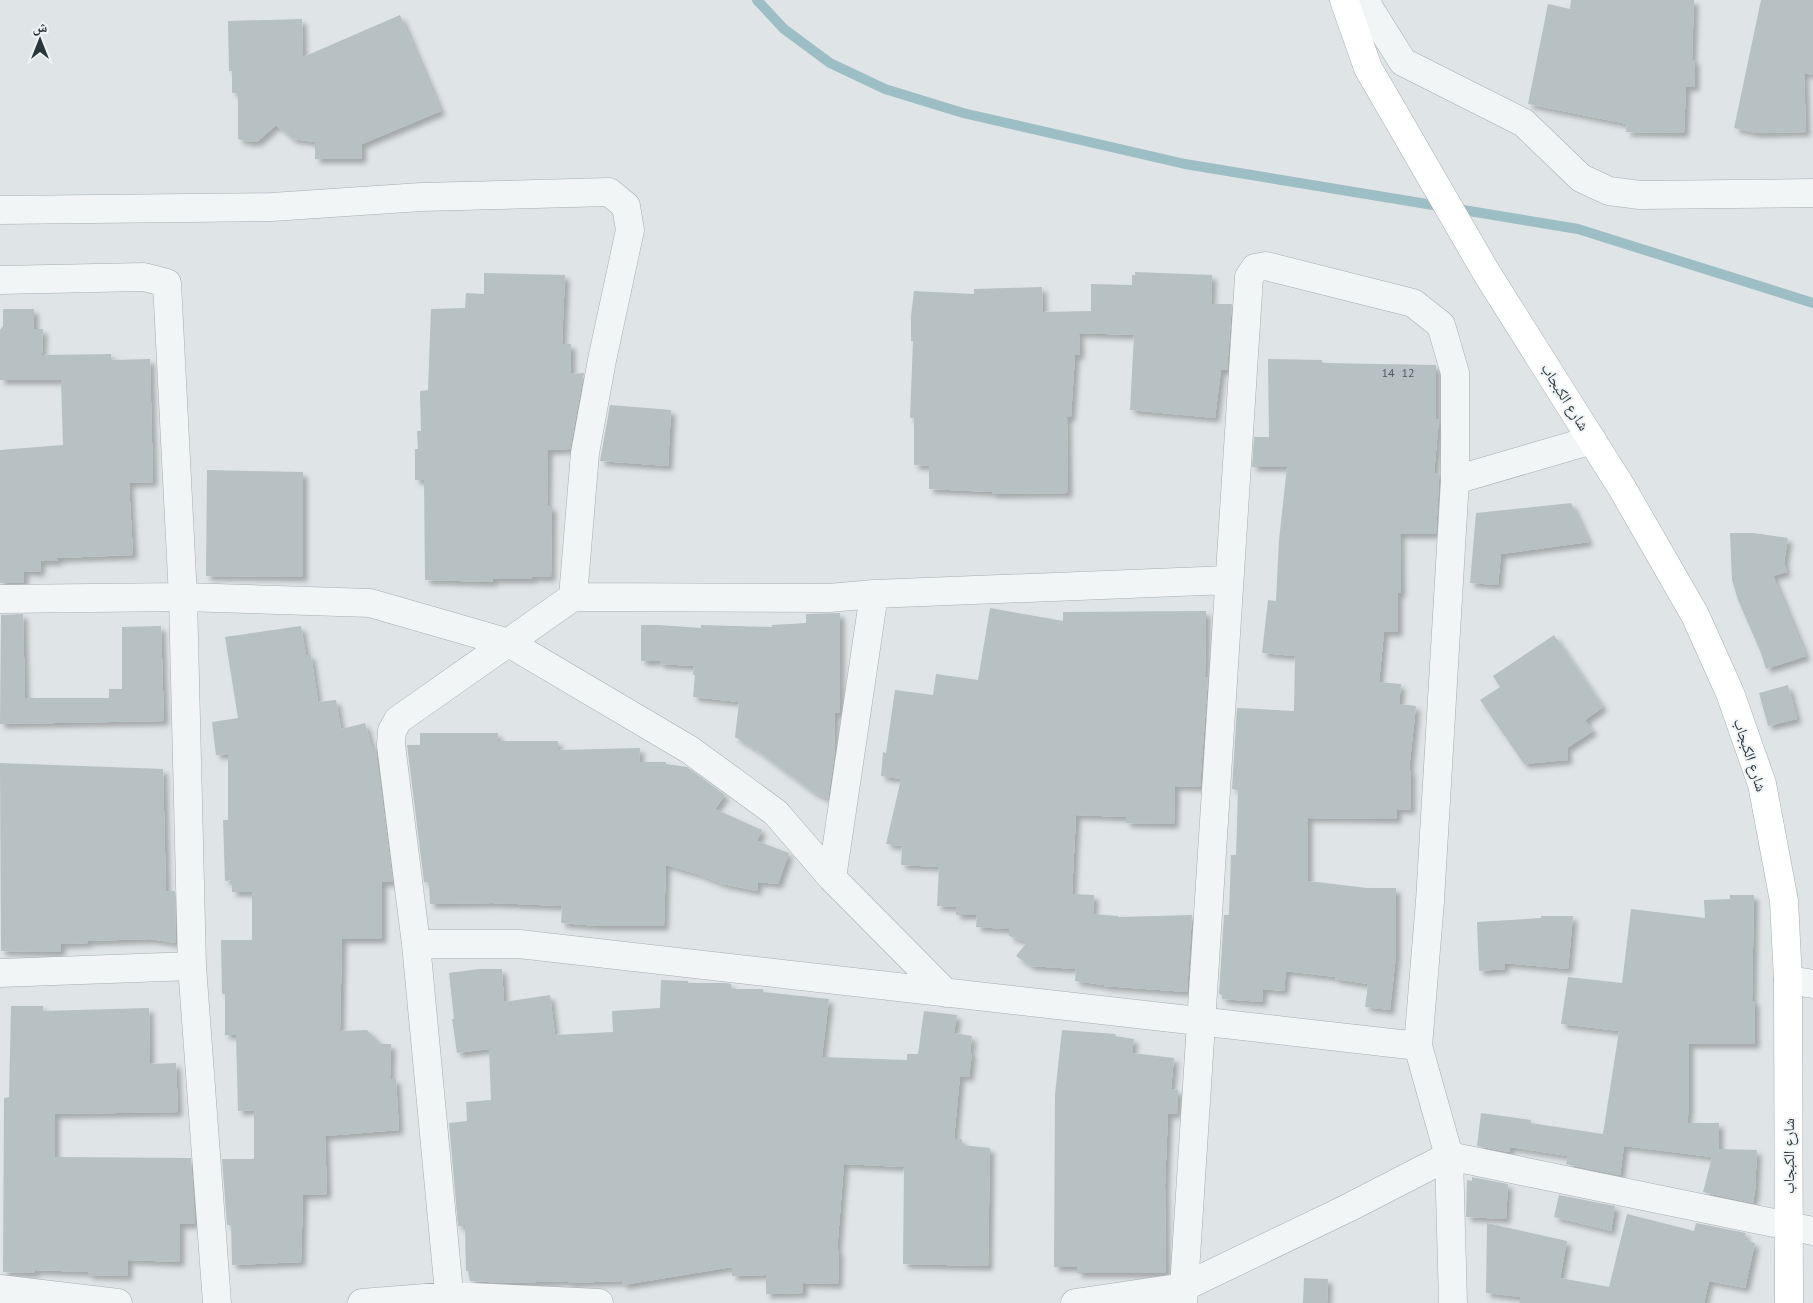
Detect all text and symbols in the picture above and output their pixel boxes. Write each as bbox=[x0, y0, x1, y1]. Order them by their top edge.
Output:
north arrow bbox=[15, 15, 65, 65]
text: ش bbox=[33, 18, 48, 36]
street label: شارع الكبجاب bbox=[1536, 360, 1594, 435]
house number: 14 bbox=[1381, 365, 1395, 380]
house number: 12 bbox=[1401, 365, 1415, 380]
street label: شارع الكبجاب bbox=[1729, 716, 1771, 794]
street label: شارع الكبجاب bbox=[1779, 1118, 1799, 1194]

